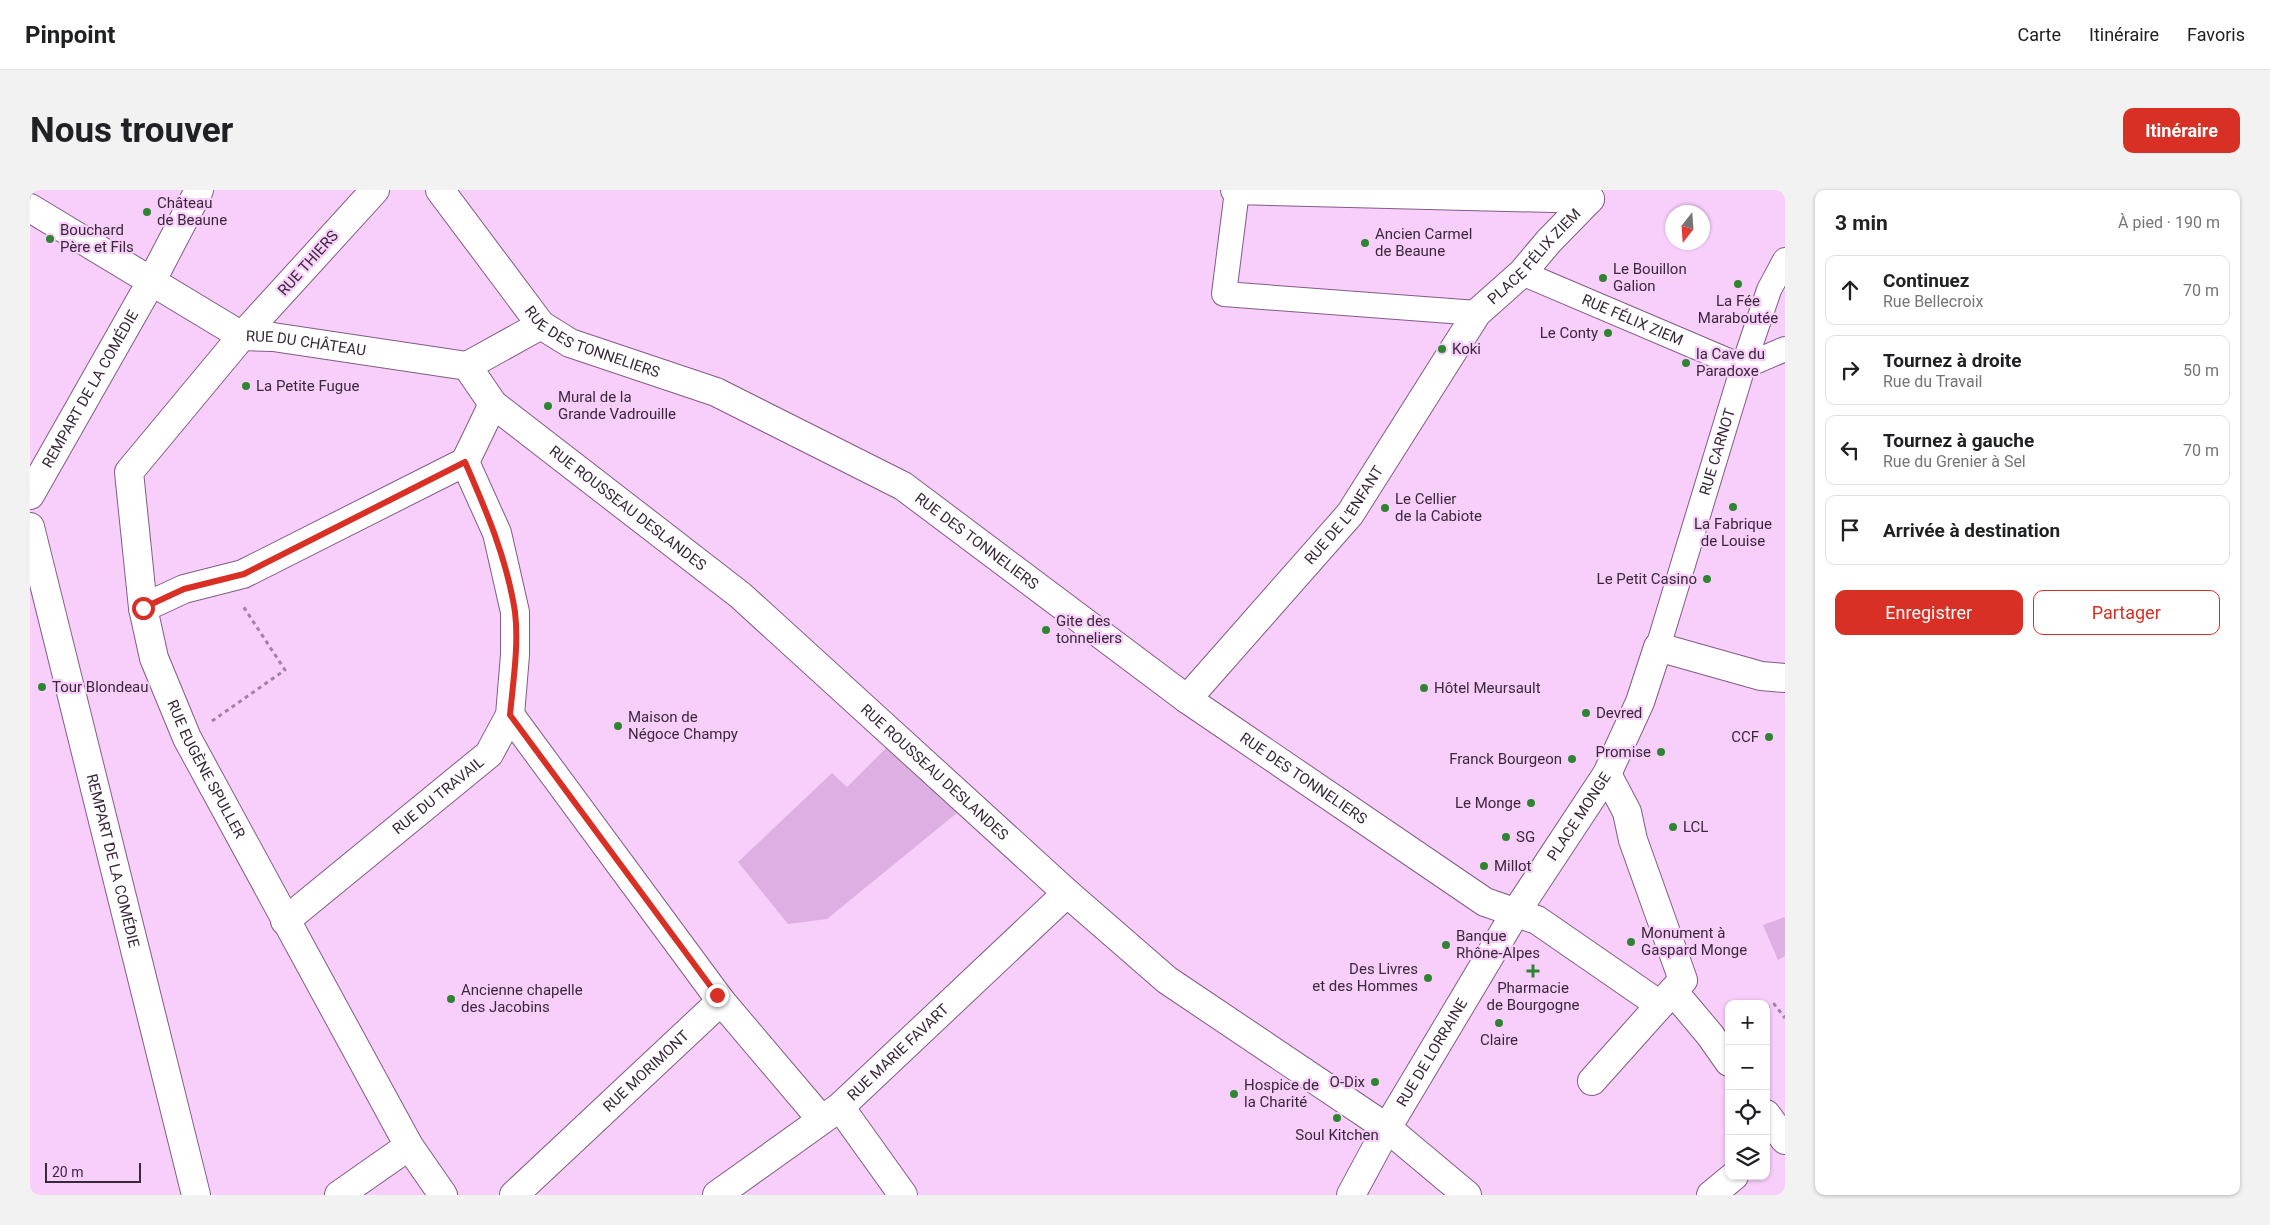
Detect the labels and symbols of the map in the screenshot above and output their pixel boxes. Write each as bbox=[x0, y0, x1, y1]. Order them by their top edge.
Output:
place label: Château de Beaune bbox=[157, 194, 227, 229]
street label: PLACE FÉLIX ZIEM bbox=[1484, 205, 1585, 308]
north arrow bbox=[1665, 205, 1710, 250]
marker: Château de Beaune bbox=[141, 206, 153, 218]
place label: Bouchard Père et Fils bbox=[60, 221, 134, 256]
place label: Ancien Carmel de Beaune bbox=[1375, 225, 1472, 260]
street label: RUE THIERS bbox=[274, 227, 342, 299]
marker: Bouchard Père et Fils bbox=[44, 233, 56, 245]
marker: Ancien Carmel de Beaune bbox=[1359, 237, 1371, 249]
place label: Le Bouillon Galion bbox=[1613, 260, 1687, 295]
marker: Le Bouillon Galion bbox=[1597, 272, 1609, 284]
marker: La Fée Maraboutée bbox=[1732, 278, 1744, 290]
street label: RUE FÉLIX ZIEM bbox=[1579, 290, 1686, 349]
place label: La Fée Maraboutée bbox=[1698, 292, 1778, 327]
street label: RUE DES TONNELIERS bbox=[521, 302, 662, 382]
street label: REMPART DE LA COMÉDIE bbox=[38, 307, 142, 471]
place label: Le Conty bbox=[1540, 324, 1598, 342]
street label: RUE DU CHÂTEAU bbox=[246, 327, 367, 360]
marker: Le Conty bbox=[1602, 327, 1614, 339]
place label: Koki bbox=[1452, 340, 1481, 358]
marker: Koki bbox=[1436, 343, 1448, 355]
place label: la Cave du Paradoxe bbox=[1696, 345, 1765, 380]
marker: la Cave du Paradoxe bbox=[1680, 357, 1692, 369]
place label: La Petite Fugue bbox=[256, 377, 360, 395]
marker: La Petite Fugue bbox=[240, 380, 252, 392]
place label: Mural de la Grande Vadrouille bbox=[558, 388, 676, 423]
marker: Mural de la Grande Vadrouille bbox=[542, 400, 554, 412]
street label: RUE CARNOT bbox=[1696, 406, 1739, 497]
street label: RUE ROUSSEAU DESLANDES bbox=[546, 442, 710, 575]
street label: RUE DE L'ENFANT bbox=[1301, 462, 1387, 568]
street label: RUE DES TONNELIERS bbox=[911, 489, 1042, 593]
place label: Le Cellier de la Cabiote bbox=[1395, 490, 1482, 525]
marker: La Fabrique de Louise bbox=[1727, 501, 1739, 513]
marker: Le Cellier de la Cabiote bbox=[1379, 502, 1391, 514]
place label: La Fabrique de Louise bbox=[1694, 515, 1772, 550]
place label: Le Petit Casino bbox=[1597, 570, 1697, 588]
marker: Le Petit Casino bbox=[1701, 573, 1713, 585]
route start bbox=[132, 597, 155, 620]
place label: Gite des tonneliers bbox=[1056, 612, 1122, 647]
marker: Gite des tonneliers bbox=[1040, 624, 1052, 636]
place label: Tour Blondeau bbox=[52, 678, 149, 696]
place label: Hôtel Meursault bbox=[1434, 679, 1541, 697]
marker: Tour Blondeau bbox=[36, 681, 48, 693]
marker: Hôtel Meursault bbox=[1418, 682, 1430, 694]
street label: RUE EUGÈNE SPULLER bbox=[163, 697, 249, 841]
street label: RUE ROUSSEAU DESLANDES bbox=[857, 700, 1012, 844]
place label: Devred bbox=[1596, 704, 1642, 722]
marker: Devred bbox=[1580, 707, 1592, 719]
place label: Maison de Négoce Champy bbox=[628, 708, 738, 743]
marker: Maison de Négoce Champy bbox=[612, 720, 624, 732]
place label: CCF bbox=[1731, 728, 1759, 746]
street label: RUE DES TONNELIERS bbox=[1237, 729, 1371, 828]
marker: CCF bbox=[1763, 731, 1775, 743]
place label: Promise bbox=[1596, 743, 1651, 761]
marker: Promise bbox=[1655, 746, 1667, 758]
place label: Franck Bourgeon bbox=[1449, 750, 1562, 768]
street label: RUE DU TRAVAIL bbox=[389, 753, 487, 838]
marker: Franck Bourgeon bbox=[1566, 753, 1578, 765]
street label: PLACE MONGE bbox=[1543, 768, 1615, 864]
street label: REMPART DE LA COMÉDIE bbox=[83, 772, 143, 950]
place label: Le Monge bbox=[1455, 794, 1521, 812]
marker: Le Monge bbox=[1525, 797, 1537, 809]
place label: LCL bbox=[1683, 818, 1708, 836]
marker: LCL bbox=[1667, 821, 1679, 833]
place label: SG bbox=[1516, 828, 1535, 846]
marker: SG bbox=[1500, 831, 1512, 843]
place label: Millot bbox=[1494, 857, 1532, 875]
marker: Millot bbox=[1478, 860, 1490, 872]
place label: Monument à Gaspard Monge bbox=[1641, 924, 1747, 959]
place label: Banque Rhône-Alpes bbox=[1456, 927, 1540, 962]
marker: Monument à Gaspard Monge bbox=[1625, 936, 1637, 948]
marker: Banque Rhône-Alpes bbox=[1440, 939, 1452, 951]
place label: Des Livres et des Hommes bbox=[1312, 960, 1418, 995]
marker: Pharmacie de Bourgogne bbox=[1527, 965, 1539, 977]
marker: Des Livres et des Hommes bbox=[1422, 972, 1434, 984]
place label: Pharmacie de Bourgogne bbox=[1487, 979, 1579, 1014]
place label: Ancienne chapelle des Jacobins bbox=[461, 981, 583, 1016]
route end bbox=[706, 984, 729, 1007]
marker: Ancienne chapelle des Jacobins bbox=[445, 993, 457, 1005]
street label: RUE DE LORRAINE bbox=[1393, 995, 1472, 1110]
street label: RUE MARIE FAVART bbox=[844, 1000, 952, 1104]
marker: Claire bbox=[1493, 1017, 1505, 1029]
street label: RUE MORIMONT bbox=[599, 1027, 693, 1116]
place label: Claire bbox=[1480, 1031, 1518, 1049]
place label: O-Dix bbox=[1330, 1073, 1366, 1091]
place label: Hospice de la Charité bbox=[1244, 1076, 1319, 1111]
marker: O-Dix bbox=[1369, 1076, 1381, 1088]
marker: Hospice de la Charité bbox=[1228, 1088, 1240, 1100]
marker: Soul Kitchen bbox=[1331, 1112, 1343, 1124]
place label: Soul Kitchen bbox=[1295, 1126, 1379, 1144]
scale bar bbox=[45, 1160, 141, 1183]

